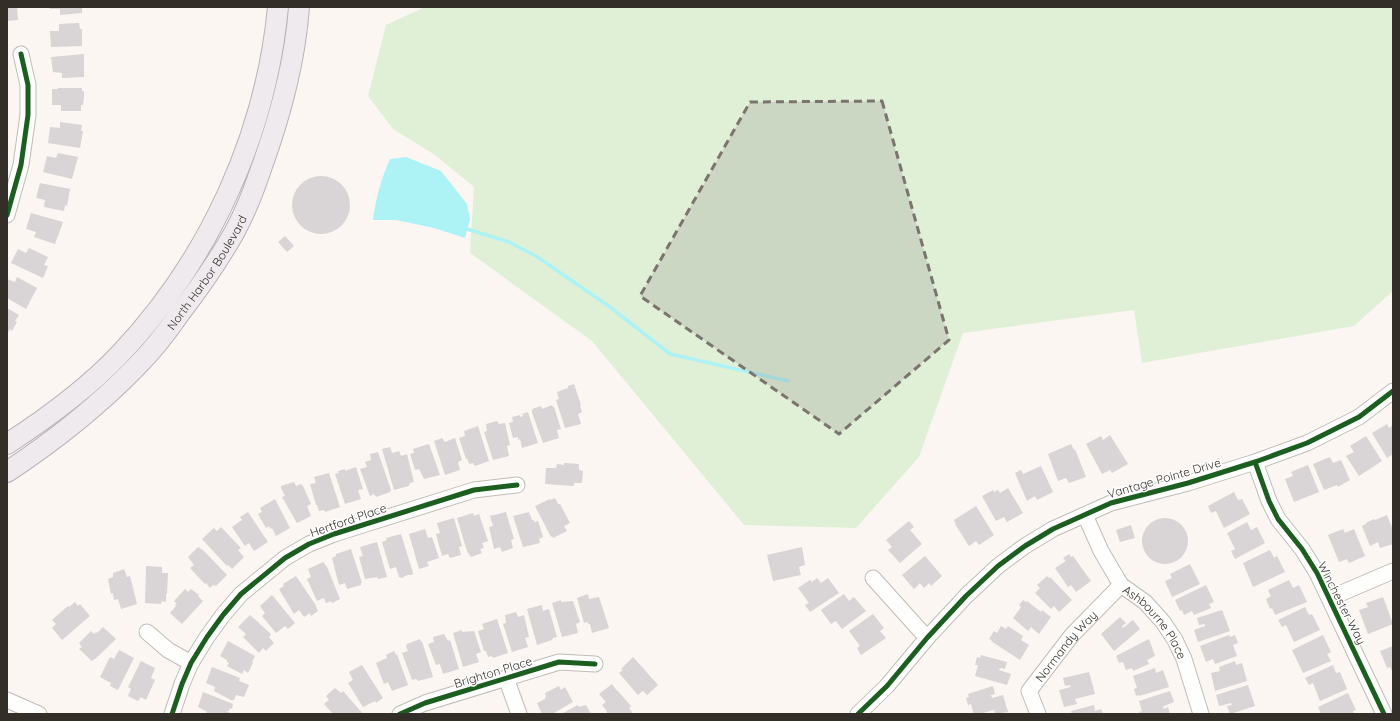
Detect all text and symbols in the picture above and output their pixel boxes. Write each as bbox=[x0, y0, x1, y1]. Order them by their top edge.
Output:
street label: North Harbor Boulevard bbox=[163, 213, 249, 332]
street label: Vantage Pointe Drive bbox=[1105, 455, 1223, 501]
street label: Hertford Place bbox=[308, 500, 388, 540]
street label: Winchester Way bbox=[1315, 559, 1369, 647]
street label: Ashbourne Place bbox=[1120, 581, 1190, 661]
street label: Normandy Way bbox=[1032, 607, 1100, 685]
street label: Brighton Place bbox=[452, 653, 534, 691]

